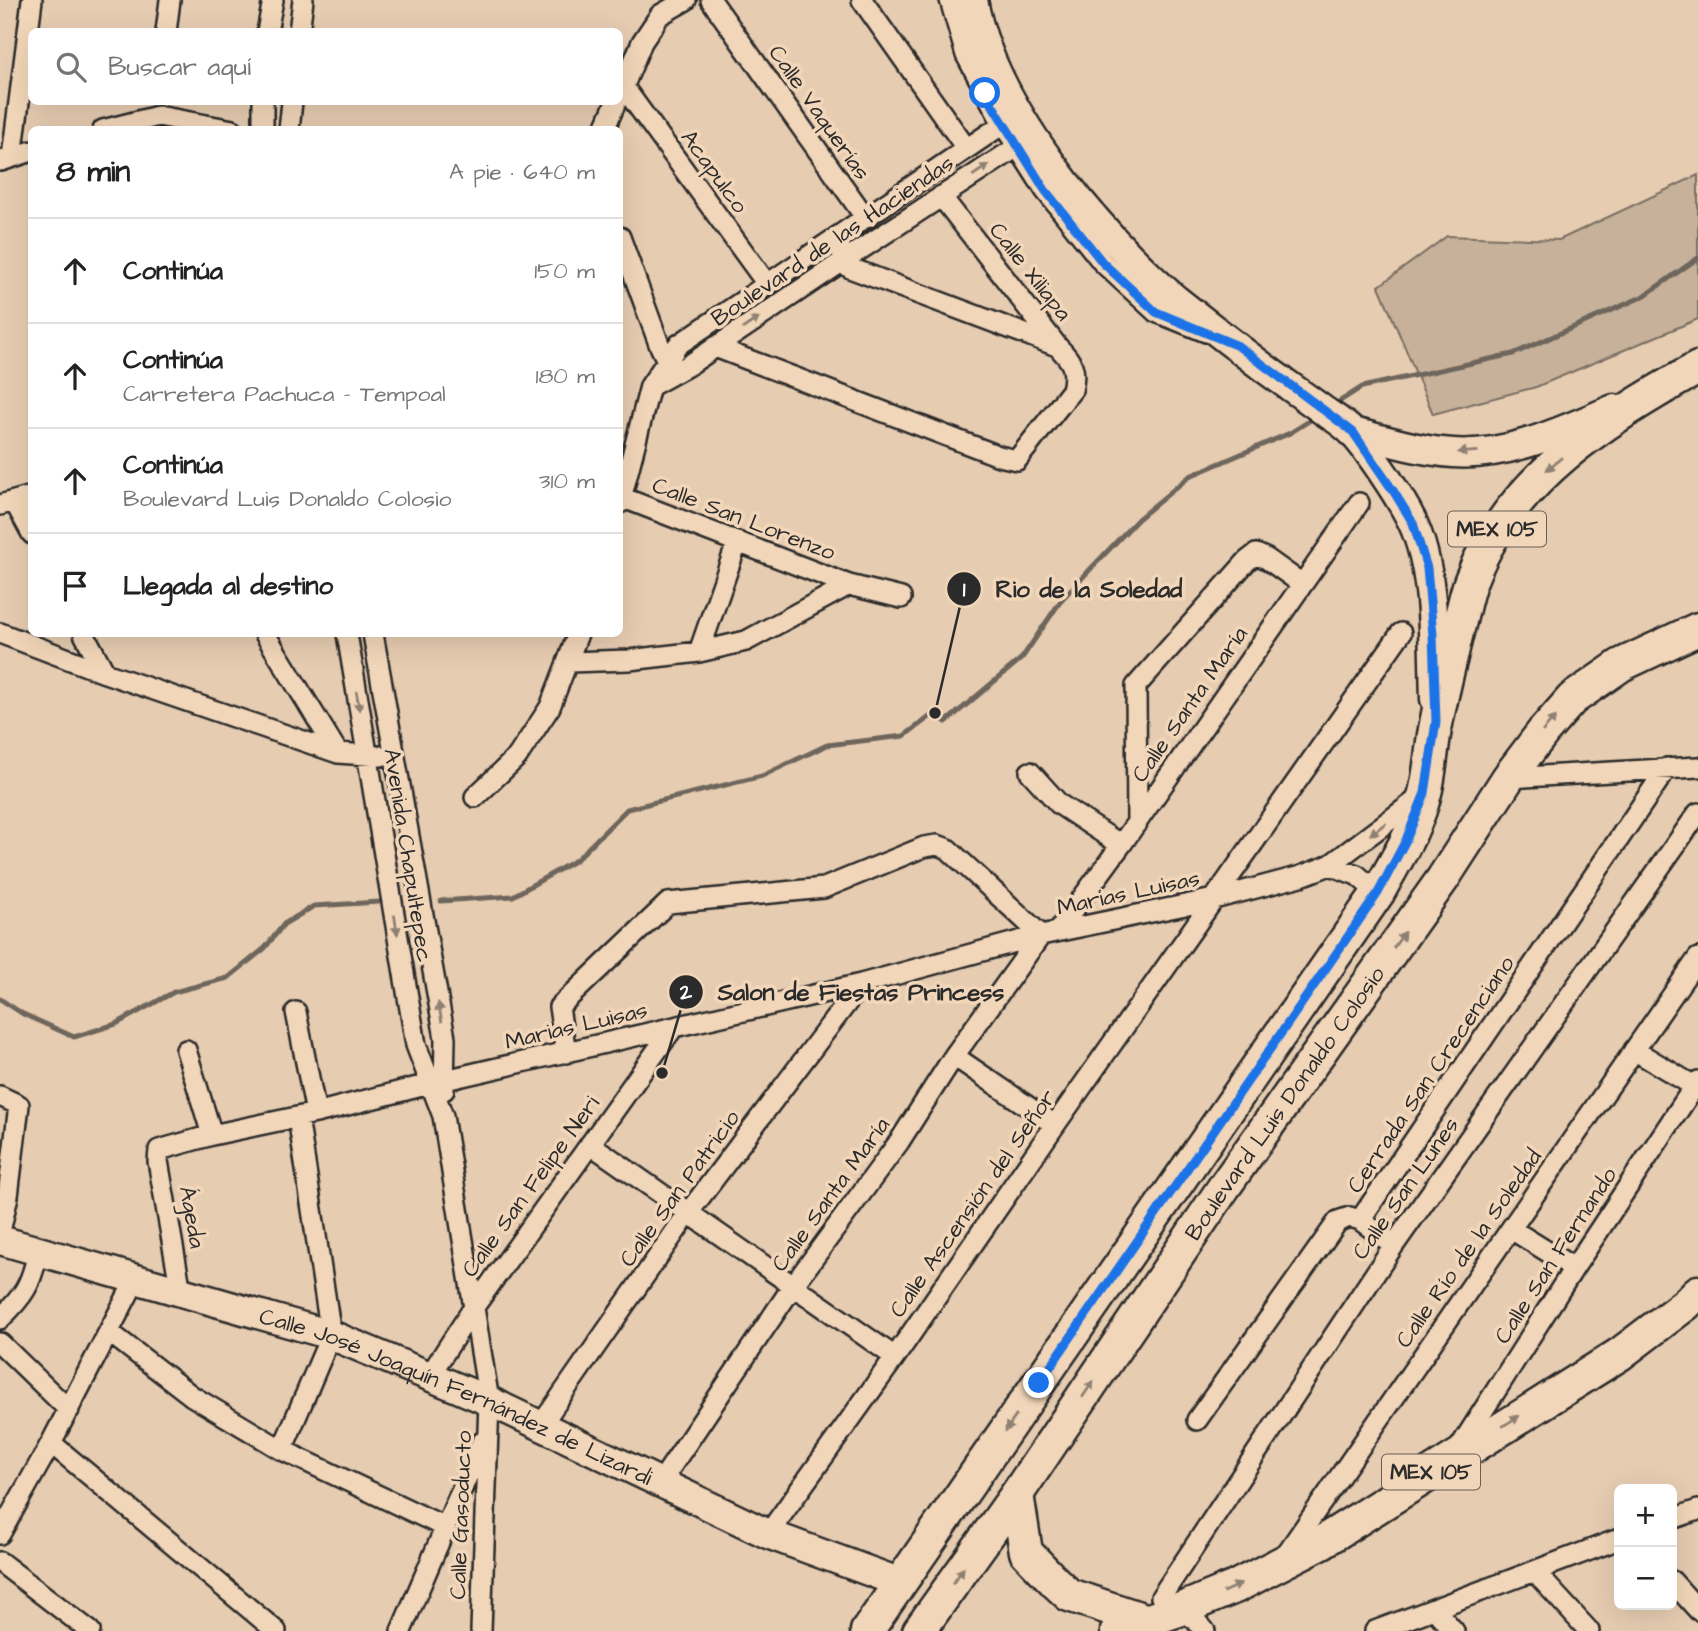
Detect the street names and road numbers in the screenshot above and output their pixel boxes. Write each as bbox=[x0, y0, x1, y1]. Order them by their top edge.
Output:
street label: Calle Vaquerías bbox=[761, 39, 878, 187]
street label: Acapulco bbox=[673, 123, 756, 220]
street label: Boulevard de las Haciendas bbox=[705, 147, 960, 334]
street label: Calle Xiliapa bbox=[981, 215, 1079, 328]
street label: Calle San Lorenzo bbox=[647, 469, 840, 569]
road number: MEX 105 bbox=[1448, 512, 1546, 546]
street label: Calle Santa María bbox=[1124, 620, 1256, 789]
street label: Avenida Chapultepec bbox=[375, 746, 441, 964]
street label: Marias Luisas bbox=[1054, 862, 1203, 924]
street label: Cerrada San Crecenciano bbox=[1339, 950, 1522, 1199]
street label: Boulevard Luis Donaldo Colosio bbox=[1177, 960, 1393, 1247]
street label: Marias Luisas bbox=[502, 994, 651, 1058]
street label: Calle Ascensión del Señor bbox=[882, 1083, 1064, 1324]
street label: Calle San Felipe Neri bbox=[454, 1089, 608, 1284]
street label: Calle San Patricio bbox=[612, 1104, 748, 1274]
street label: Calle Santa María bbox=[764, 1111, 898, 1278]
street label: Calle San Lunes bbox=[1345, 1111, 1467, 1266]
street label: Calle Río de la Soledad bbox=[1388, 1143, 1550, 1354]
street label: Calle San Fernando bbox=[1487, 1161, 1625, 1350]
street label: Ágeda bbox=[170, 1184, 213, 1251]
street label: Calle José Joaquín Fernández de Lizardi bbox=[256, 1300, 658, 1494]
street label: Calle Gasoducto bbox=[442, 1430, 480, 1600]
road number: MEX 105 bbox=[1382, 1454, 1480, 1490]

